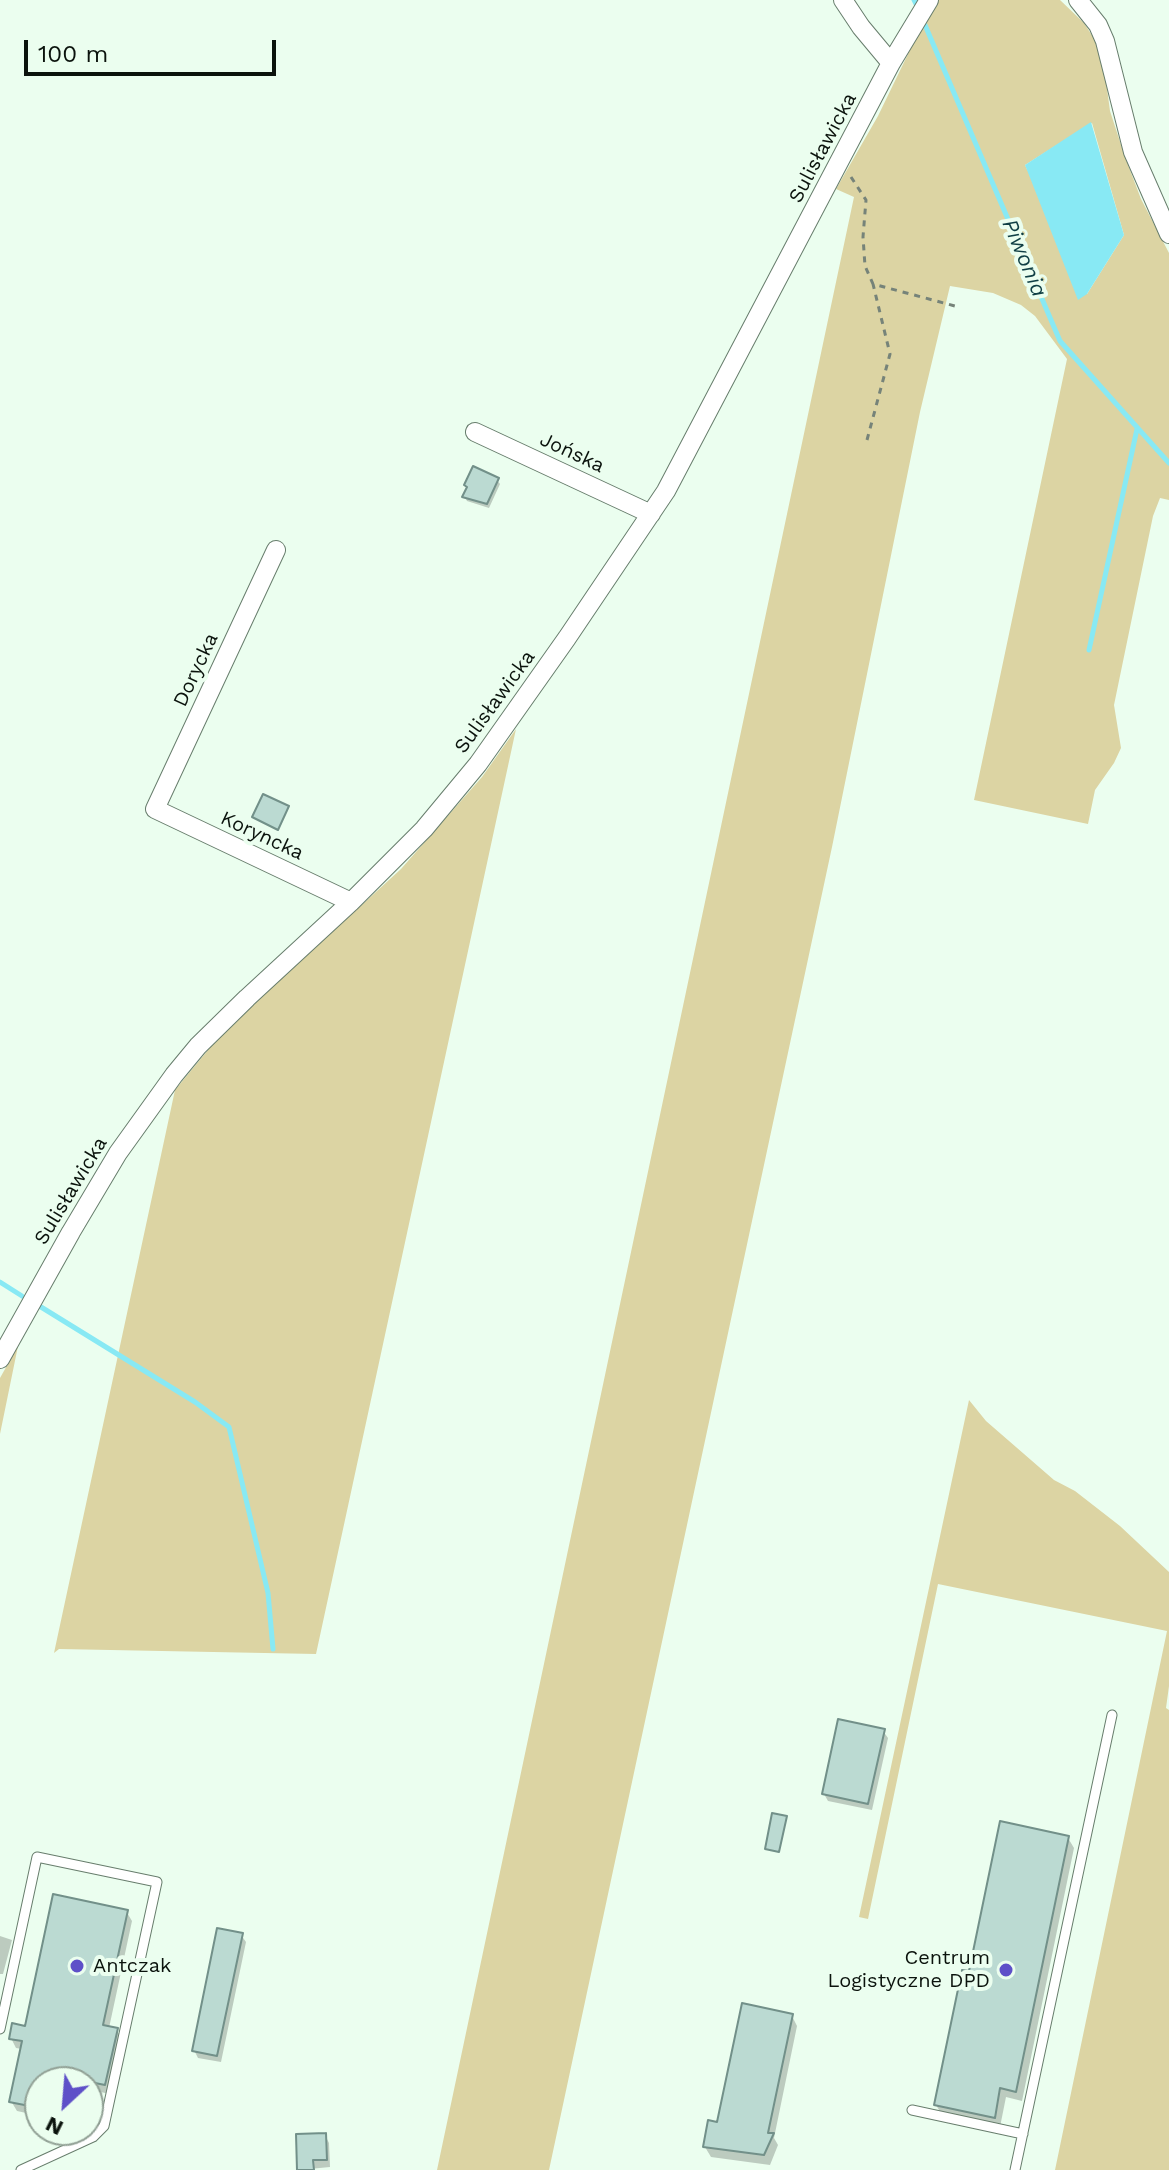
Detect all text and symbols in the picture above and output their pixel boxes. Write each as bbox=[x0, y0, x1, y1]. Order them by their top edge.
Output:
scale bar bbox=[28, 24, 280, 74]
text: 100 m bbox=[38, 40, 108, 68]
street label: Sulisławicka bbox=[784, 89, 862, 207]
water label: Piwonia bbox=[996, 215, 1052, 301]
street label: Jońska bbox=[536, 428, 608, 478]
street label: Dorycka bbox=[169, 629, 223, 711]
street label: Sulisławicka bbox=[450, 646, 540, 758]
street label: Koryncka bbox=[217, 806, 307, 866]
street label: Sulisławicka bbox=[29, 1133, 113, 1249]
place label: Centrum Logistyczne DPD bbox=[827, 1946, 990, 1993]
place label: Antczak bbox=[93, 1954, 171, 1978]
marker: Antczak bbox=[68, 1957, 86, 1975]
marker: Centrum Logistyczne DPD bbox=[997, 1961, 1015, 1979]
north arrow bbox=[24, 2066, 104, 2146]
text: N bbox=[41, 2111, 67, 2141]

